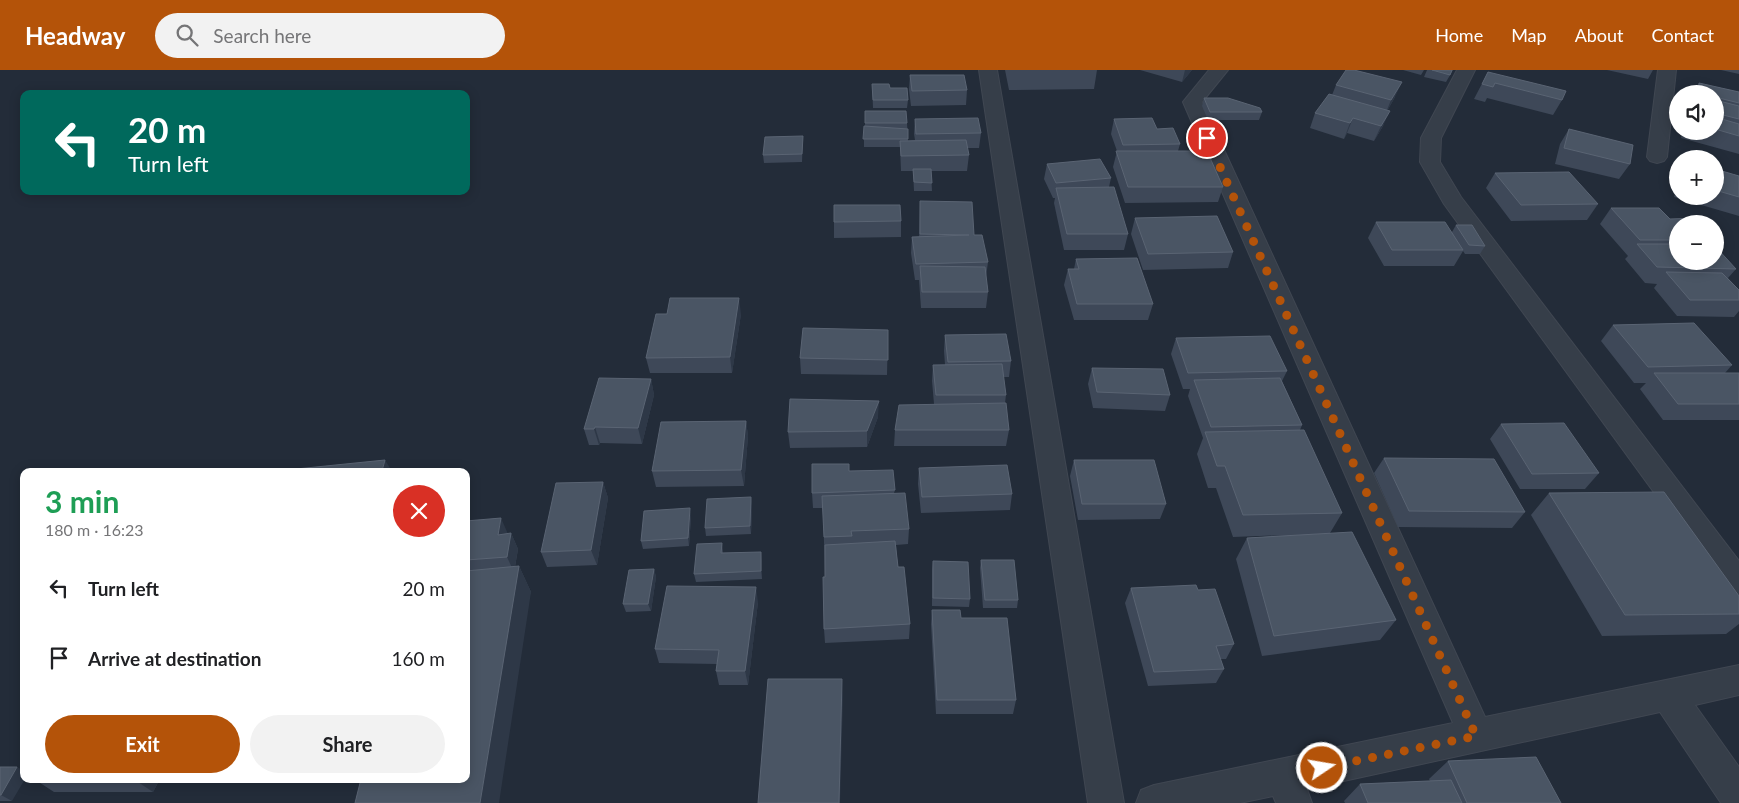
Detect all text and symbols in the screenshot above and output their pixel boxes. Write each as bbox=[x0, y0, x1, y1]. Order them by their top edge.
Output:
search box bbox=[155, 13, 505, 58]
text: Headway bbox=[25, 21, 125, 50]
icon: search bbox=[173, 21, 201, 49]
text: Search here bbox=[213, 24, 311, 47]
text: Home bbox=[1435, 24, 1483, 46]
text: Map bbox=[1511, 24, 1547, 46]
text: About bbox=[1575, 24, 1624, 46]
text: Contact bbox=[1652, 24, 1714, 46]
map controls bbox=[1669, 85, 1724, 270]
button: sound bbox=[1669, 85, 1724, 140]
text: 20 m bbox=[128, 108, 206, 150]
icon: left bbox=[45, 110, 110, 175]
pin bbox=[1186, 117, 1228, 159]
icon: arrive bbox=[1193, 124, 1221, 152]
text: Turn left bbox=[128, 150, 209, 177]
button: + bbox=[1669, 150, 1724, 205]
button: − bbox=[1669, 215, 1724, 270]
text: 3 min bbox=[45, 483, 119, 519]
button: close bbox=[393, 485, 445, 537]
text: 180 m · 16:23 bbox=[45, 520, 144, 539]
icon: left bbox=[45, 574, 73, 602]
text: Turn left bbox=[88, 577, 159, 600]
text: 20 m bbox=[402, 577, 445, 600]
icon: arrive bbox=[45, 644, 73, 672]
text: Arrive at destination bbox=[88, 647, 261, 670]
text: 160 m bbox=[391, 647, 445, 670]
button: Exit bbox=[45, 715, 240, 773]
button: Share bbox=[250, 715, 445, 773]
position arrow bbox=[1295, 741, 1347, 793]

